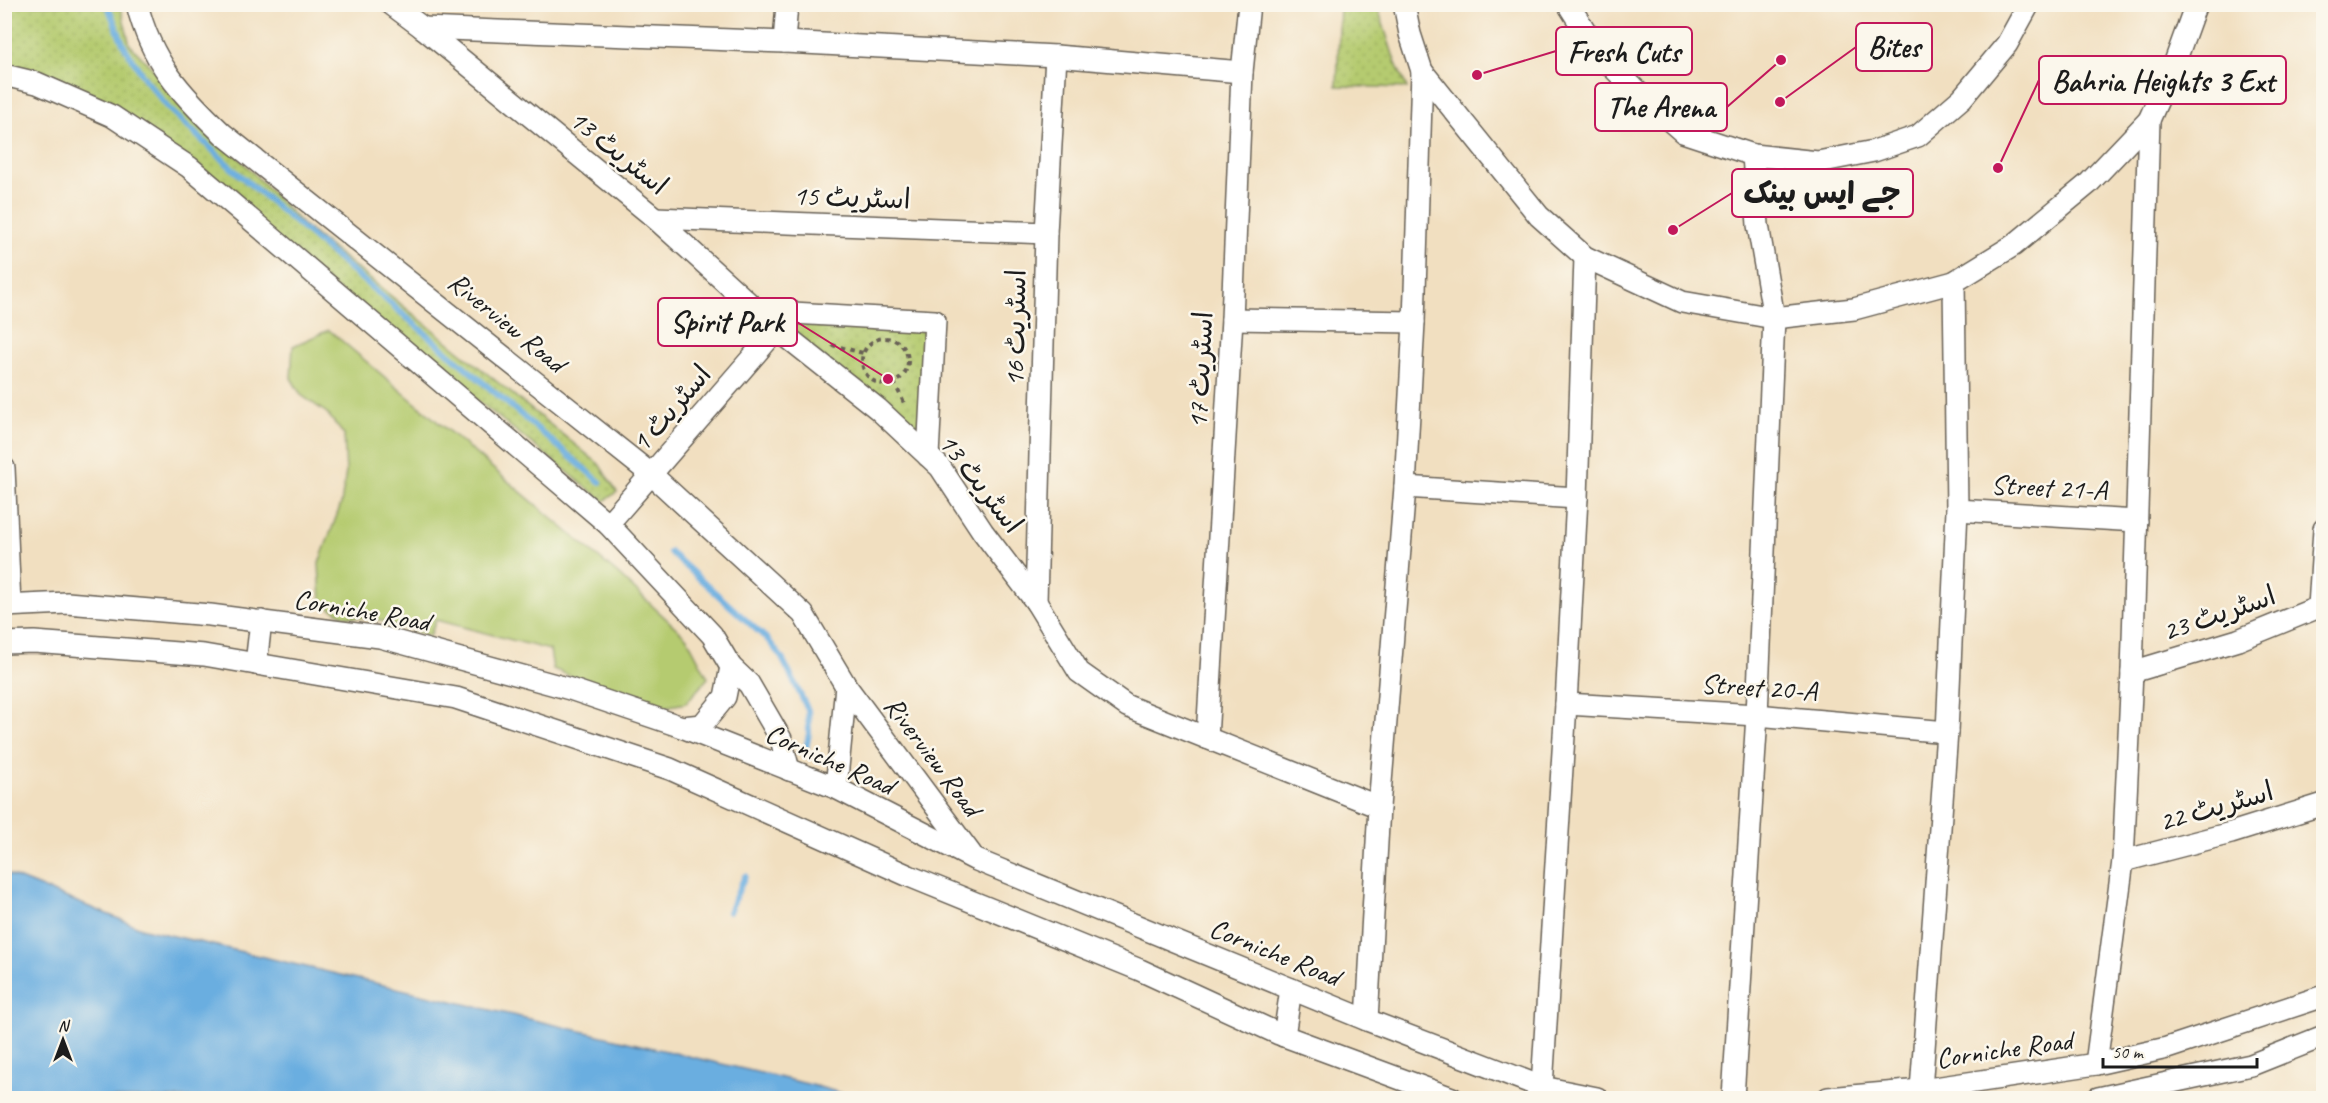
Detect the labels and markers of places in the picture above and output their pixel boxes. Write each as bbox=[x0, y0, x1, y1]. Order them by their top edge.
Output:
callout: Bites bbox=[1856, 23, 1932, 71]
callout: Fresh Cuts bbox=[1556, 27, 1692, 75]
callout: Bahria Heights 3 Ext bbox=[2039, 56, 2286, 104]
callout: The Arena bbox=[1595, 83, 1727, 131]
callout: جے ایس بینک bbox=[1732, 169, 1913, 217]
callout: Spirit Park bbox=[658, 298, 797, 346]

